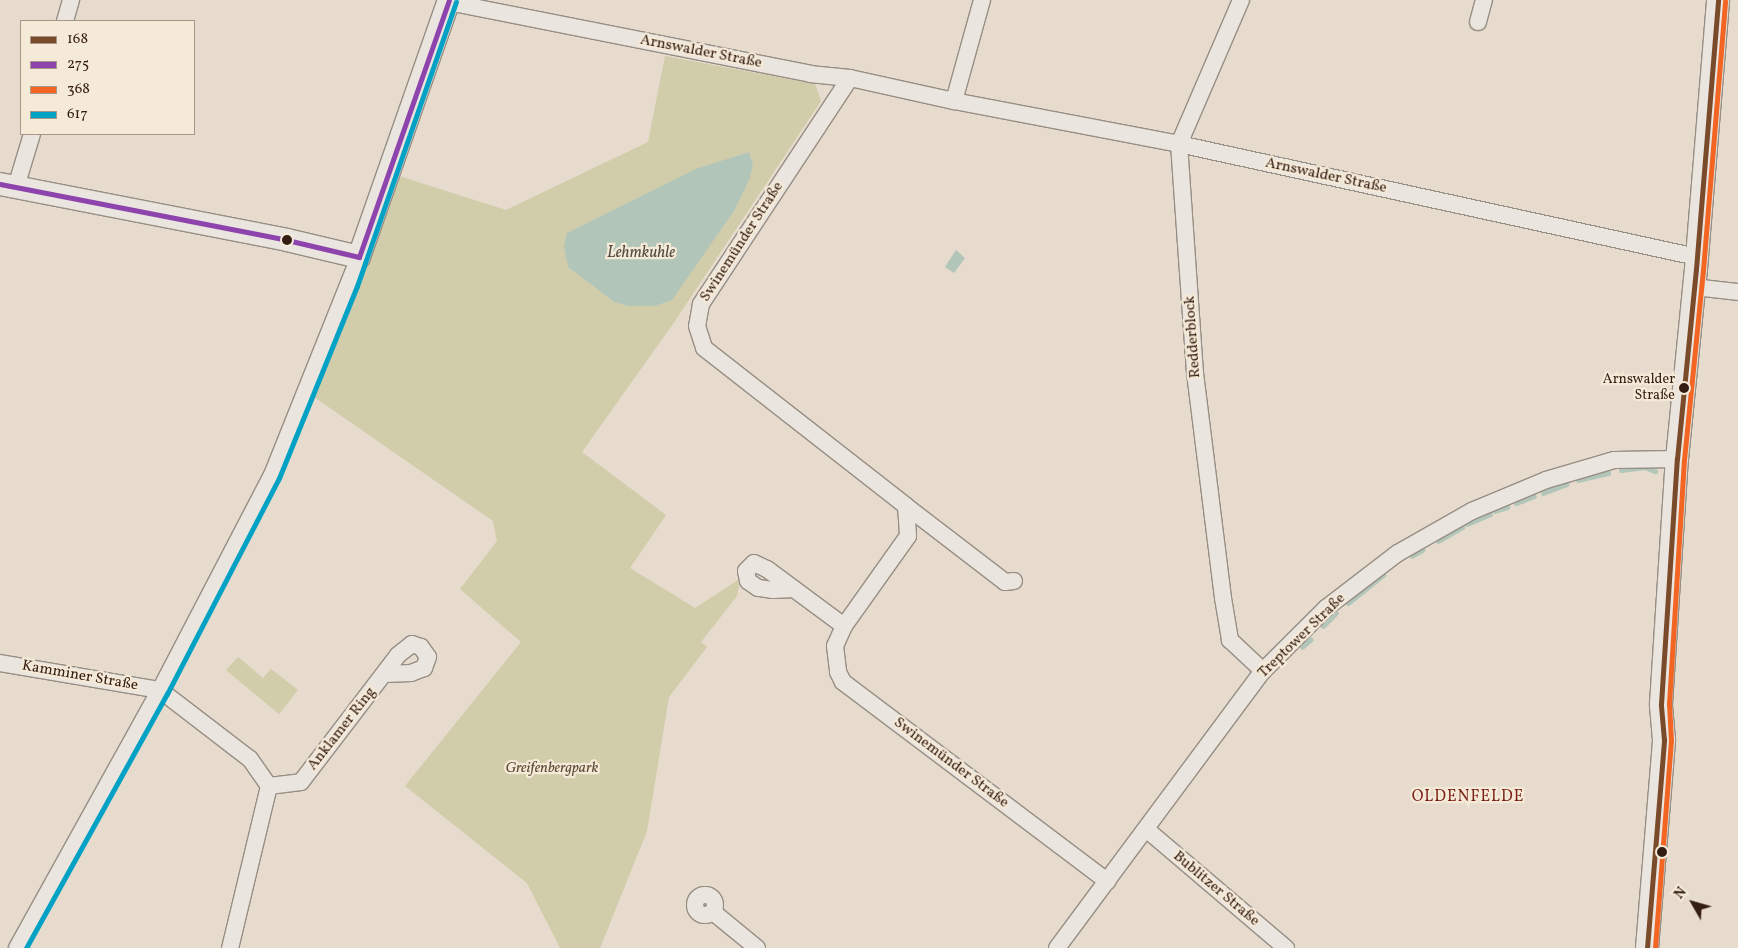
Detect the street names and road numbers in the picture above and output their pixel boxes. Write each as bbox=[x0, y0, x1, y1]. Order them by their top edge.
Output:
street label: Arnswalder Straße bbox=[639, 31, 763, 73]
street label: Arnswalder Straße bbox=[1264, 154, 1388, 198]
street label: Swinemünder Straße bbox=[696, 179, 788, 305]
street label: Redderblock bbox=[1181, 295, 1205, 379]
street label: Treptower Straße bbox=[1255, 590, 1349, 682]
street label: Kamminer Straße bbox=[21, 657, 139, 695]
street label: Anklamer Ring bbox=[304, 684, 380, 774]
street label: Swinemünder Straße bbox=[890, 714, 1012, 812]
street label: Bublitzer Straße bbox=[1169, 848, 1263, 930]

